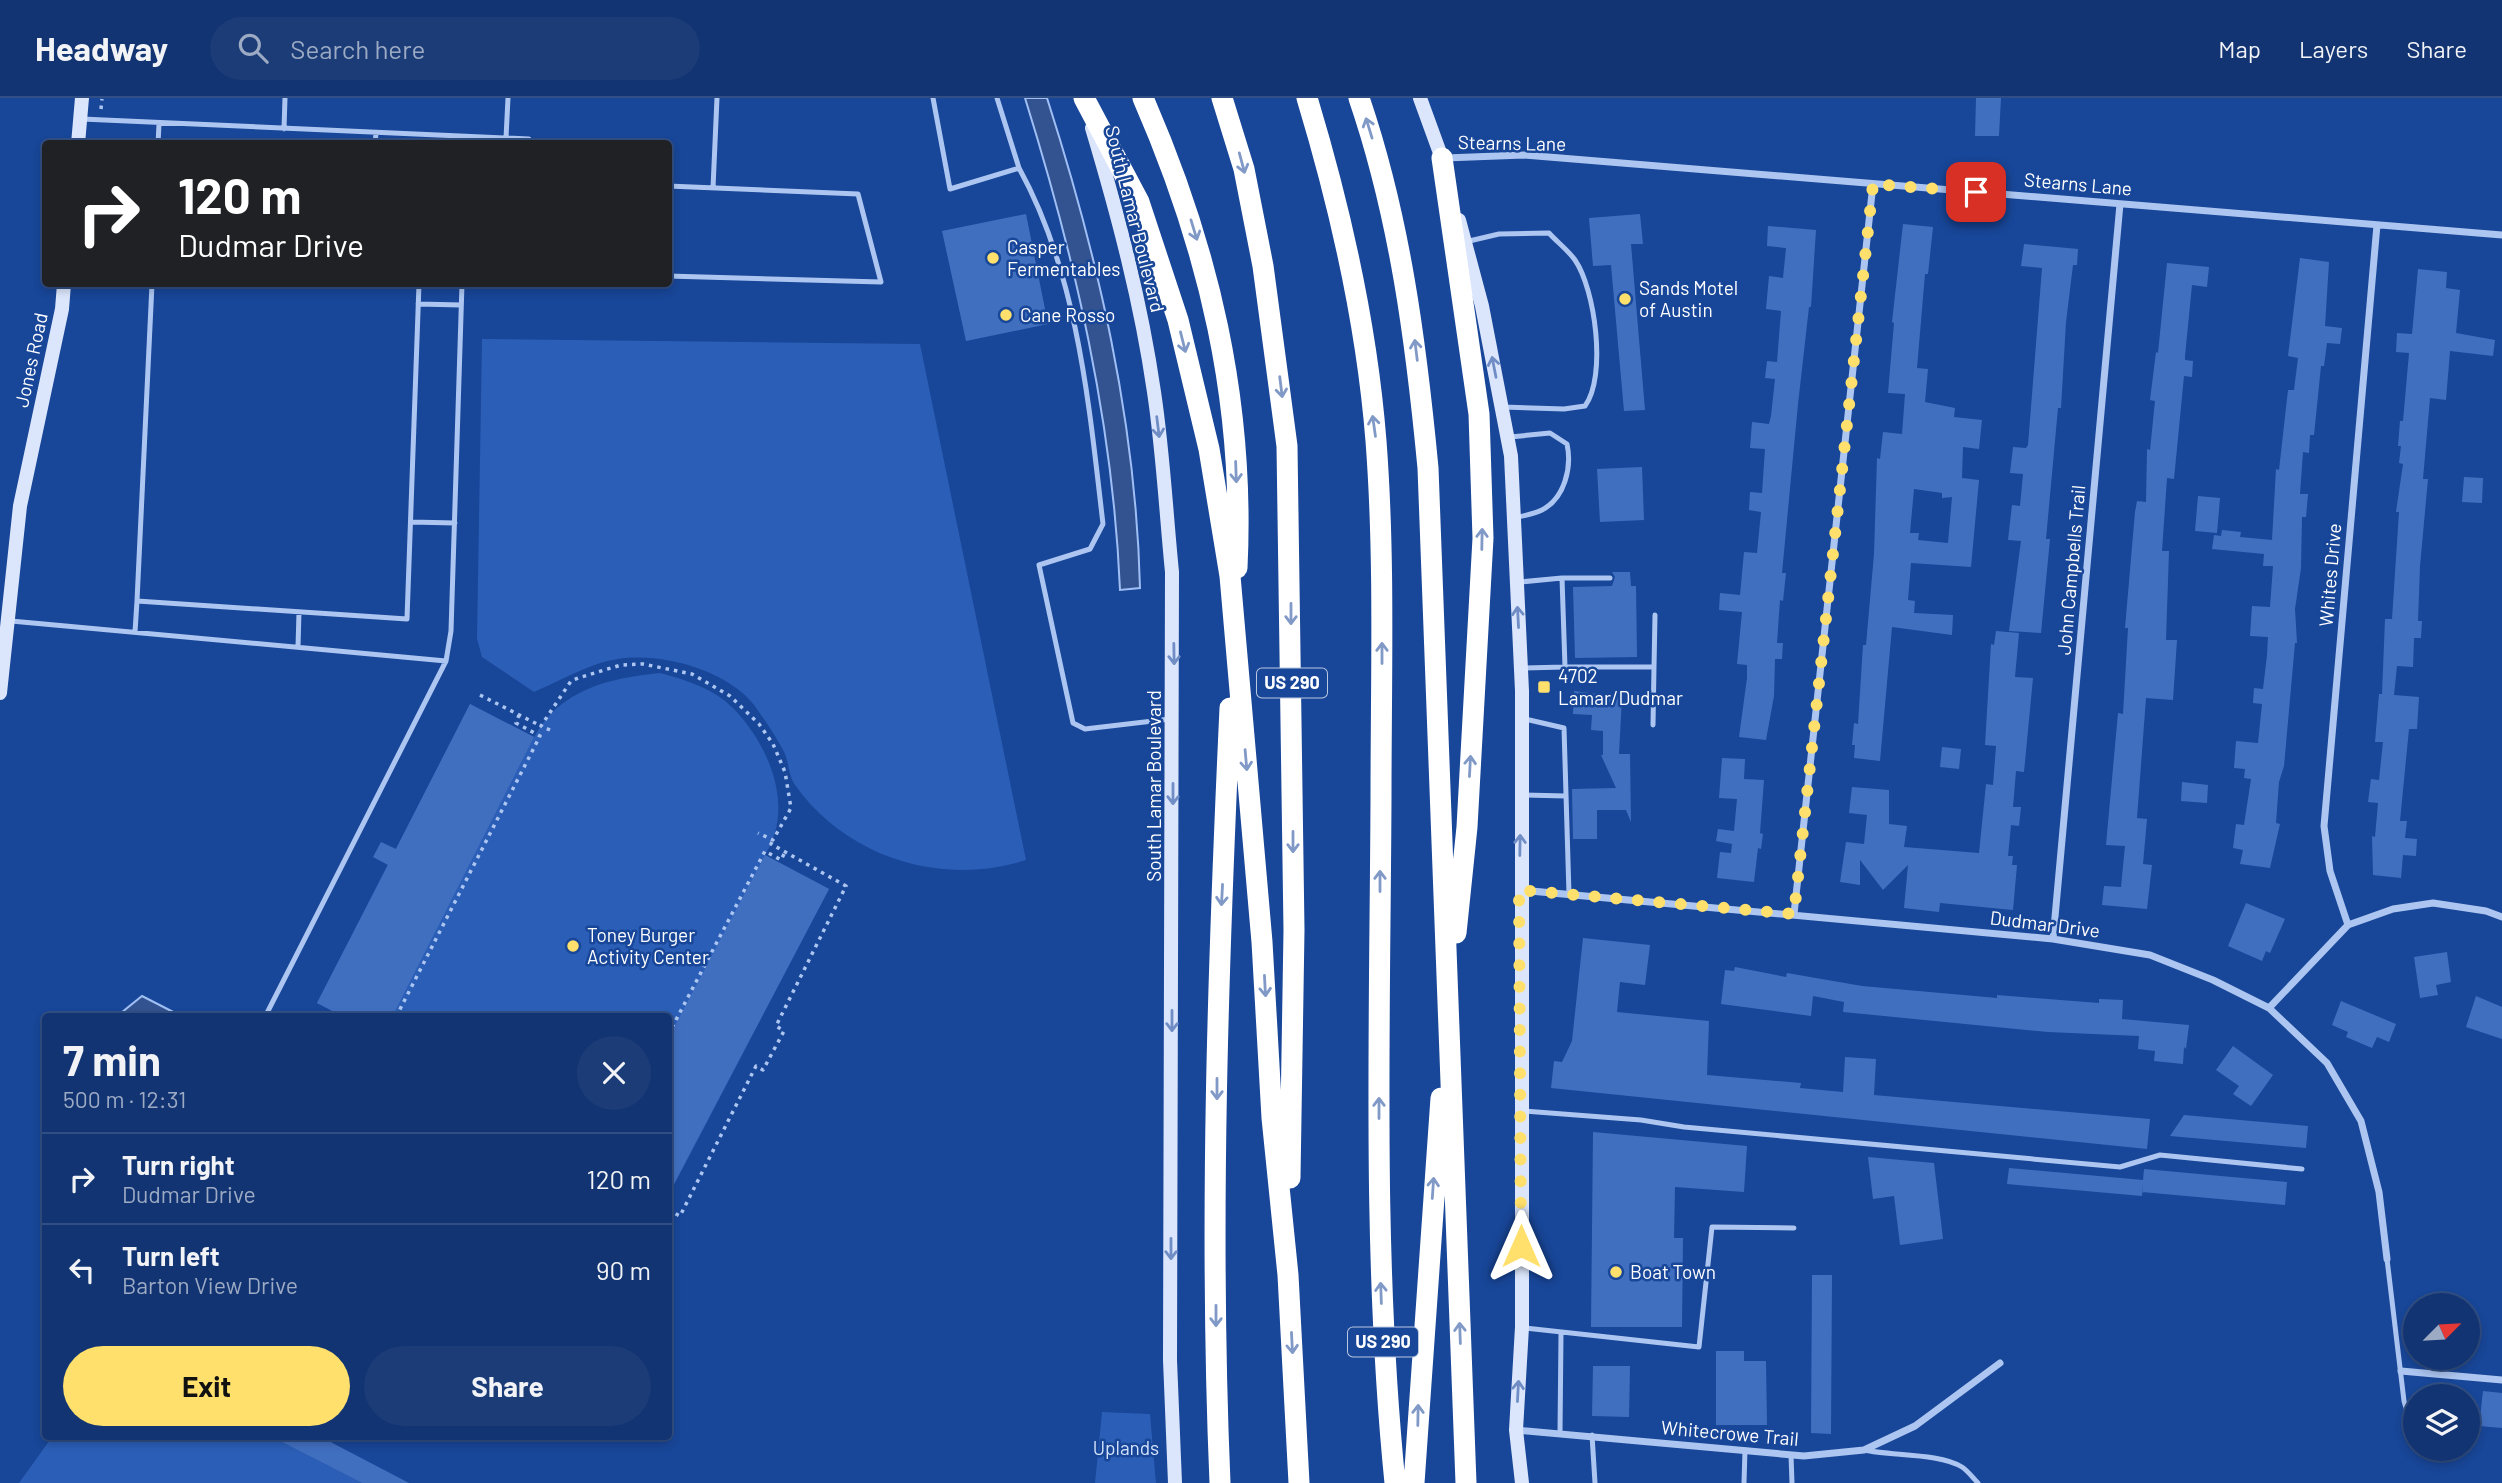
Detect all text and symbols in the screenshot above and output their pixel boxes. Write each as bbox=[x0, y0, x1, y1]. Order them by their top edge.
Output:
search box bbox=[210, 17, 700, 80]
text: Headway bbox=[35, 28, 168, 68]
icon: search bbox=[234, 29, 272, 67]
text: Search here bbox=[290, 33, 425, 64]
text: Map bbox=[2218, 34, 2261, 63]
text: Layers bbox=[2299, 34, 2368, 63]
text: Share bbox=[2406, 34, 2467, 63]
one-way arrow bbox=[1361, 117, 1374, 139]
street label: South Lamar Boulevard bbox=[1101, 123, 1170, 315]
street label: Stearns Lane bbox=[1458, 130, 1566, 155]
one-way arrow bbox=[1236, 152, 1249, 174]
pin bbox=[1946, 162, 2006, 222]
text: 120 m bbox=[178, 165, 301, 224]
street label: Stearns Lane bbox=[2023, 167, 2133, 200]
icon: right bbox=[63, 168, 154, 259]
icon: arrive bbox=[1957, 173, 1995, 211]
one-way arrow bbox=[1188, 219, 1201, 241]
text: Dudmar Drive bbox=[178, 225, 364, 263]
place label: Casper Fermentables bbox=[1007, 235, 1121, 280]
marker: Casper Fermentables bbox=[985, 250, 1001, 266]
place label: Sands Motel of Austin bbox=[1639, 276, 1738, 321]
marker: Sands Motel of Austin bbox=[1617, 291, 1633, 307]
place label: Cane Rosso bbox=[1020, 303, 1115, 326]
marker: Cane Rosso bbox=[998, 307, 1014, 323]
street label: Jones Road bbox=[9, 310, 52, 409]
one-way arrow bbox=[1177, 330, 1190, 353]
one-way arrow bbox=[1410, 339, 1423, 362]
one-way arrow bbox=[1487, 356, 1500, 379]
one-way arrow bbox=[1274, 376, 1287, 398]
one-way arrow bbox=[1152, 415, 1165, 438]
one-way arrow bbox=[1367, 415, 1380, 438]
one-way arrow bbox=[1230, 460, 1243, 483]
street label: John Campbells Trail bbox=[2052, 484, 2089, 656]
street label: Whites Drive bbox=[2314, 522, 2345, 628]
one-way arrow bbox=[1475, 528, 1489, 551]
one-way arrow bbox=[1284, 603, 1298, 626]
one-way arrow bbox=[1512, 606, 1525, 629]
one-way arrow bbox=[1167, 642, 1180, 665]
one-way arrow bbox=[1375, 642, 1388, 665]
place label: 4702 Lamar/Dudmar bbox=[1558, 664, 1683, 709]
road number: US 290 bbox=[1257, 668, 1327, 698]
marker: 4702 Lamar/Dudmar bbox=[1536, 679, 1552, 695]
street label: South Lamar Boulevard bbox=[1142, 690, 1165, 882]
one-way arrow bbox=[1240, 748, 1253, 771]
one-way arrow bbox=[1464, 755, 1477, 778]
one-way arrow bbox=[1166, 782, 1180, 805]
one-way arrow bbox=[1286, 830, 1300, 853]
one-way arrow bbox=[1513, 833, 1527, 856]
one-way arrow bbox=[1373, 869, 1387, 892]
one-way arrow bbox=[1215, 883, 1228, 906]
street label: Dudmar Drive bbox=[1989, 905, 2101, 942]
place label: Toney Burger Activity Center bbox=[587, 923, 709, 968]
marker: Toney Burger Activity Center bbox=[565, 938, 581, 954]
one-way arrow bbox=[1258, 975, 1271, 998]
one-way arrow bbox=[1165, 1009, 1179, 1032]
text: 7 min bbox=[63, 1034, 161, 1084]
button: close bbox=[577, 1036, 651, 1110]
one-way arrow bbox=[1210, 1077, 1224, 1100]
text: 500 m · 12:31 bbox=[63, 1085, 186, 1113]
one-way arrow bbox=[1372, 1097, 1386, 1120]
text: Turn right bbox=[122, 1149, 235, 1180]
icon: right bbox=[63, 1160, 101, 1198]
text: 120 m bbox=[587, 1163, 651, 1194]
one-way arrow bbox=[1427, 1177, 1440, 1200]
text: Dudmar Drive bbox=[122, 1180, 256, 1208]
position arrow bbox=[1484, 1209, 1558, 1283]
one-way arrow bbox=[1164, 1237, 1178, 1260]
text: Turn left bbox=[122, 1240, 220, 1271]
icon: left bbox=[63, 1251, 101, 1289]
text: 90 m bbox=[596, 1254, 651, 1285]
place label: Boat Town bbox=[1630, 1260, 1716, 1283]
marker: Boat Town bbox=[1608, 1264, 1624, 1280]
text: Barton View Drive bbox=[122, 1271, 298, 1299]
one-way arrow bbox=[1374, 1282, 1388, 1305]
north arrow bbox=[2403, 1293, 2480, 1370]
map controls bbox=[2403, 1293, 2480, 1461]
one-way arrow bbox=[1209, 1305, 1223, 1328]
one-way arrow bbox=[1454, 1322, 1467, 1345]
road number: US 290 bbox=[1348, 1328, 1418, 1357]
one-way arrow bbox=[1286, 1331, 1299, 1354]
button: Exit bbox=[63, 1346, 350, 1426]
button: Share bbox=[364, 1346, 651, 1426]
one-way arrow bbox=[1512, 1379, 1525, 1402]
button: layers bbox=[2403, 1384, 2480, 1461]
one-way arrow bbox=[1411, 1404, 1425, 1427]
street label: Whitecrowe Trail bbox=[1660, 1415, 1800, 1450]
park label: Uplands bbox=[1093, 1436, 1159, 1459]

